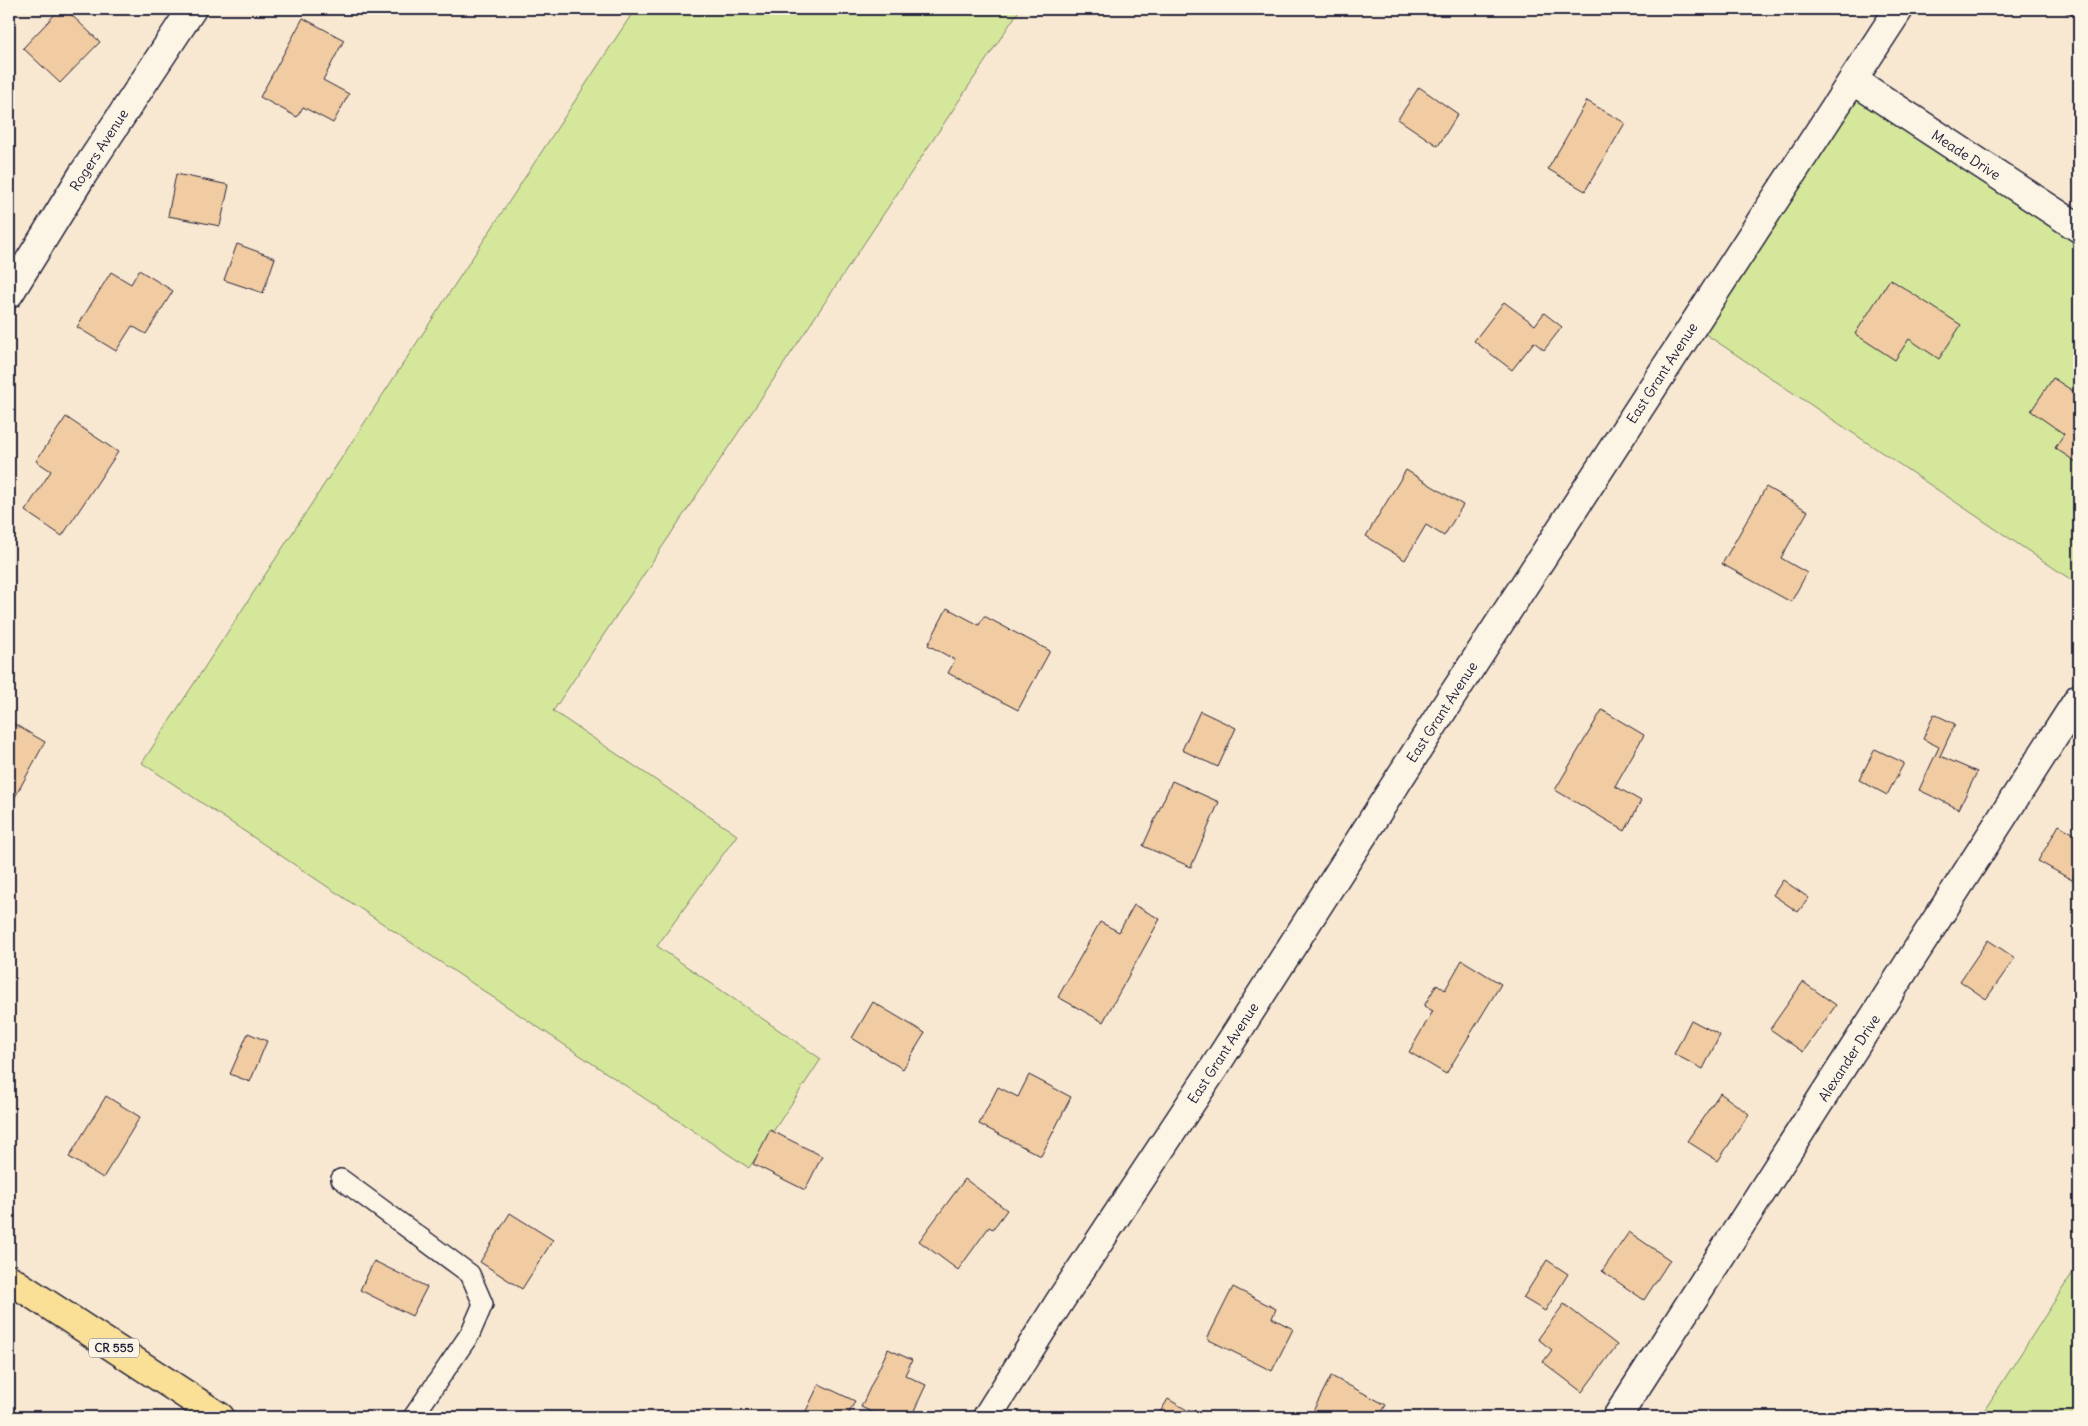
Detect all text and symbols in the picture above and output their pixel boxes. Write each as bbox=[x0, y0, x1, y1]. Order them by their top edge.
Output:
street label: Rogers Avenue bbox=[66, 106, 132, 194]
street label: Meade Drive bbox=[1928, 126, 2004, 184]
street label: East Grant Avenue bbox=[1623, 319, 1701, 427]
street label: East Grant Avenue bbox=[1403, 658, 1481, 766]
street label: East Grant Avenue bbox=[1184, 999, 1262, 1107]
street label: Alexander Drive bbox=[1814, 1011, 1884, 1105]
road number: CR 555 bbox=[89, 1339, 139, 1358]

